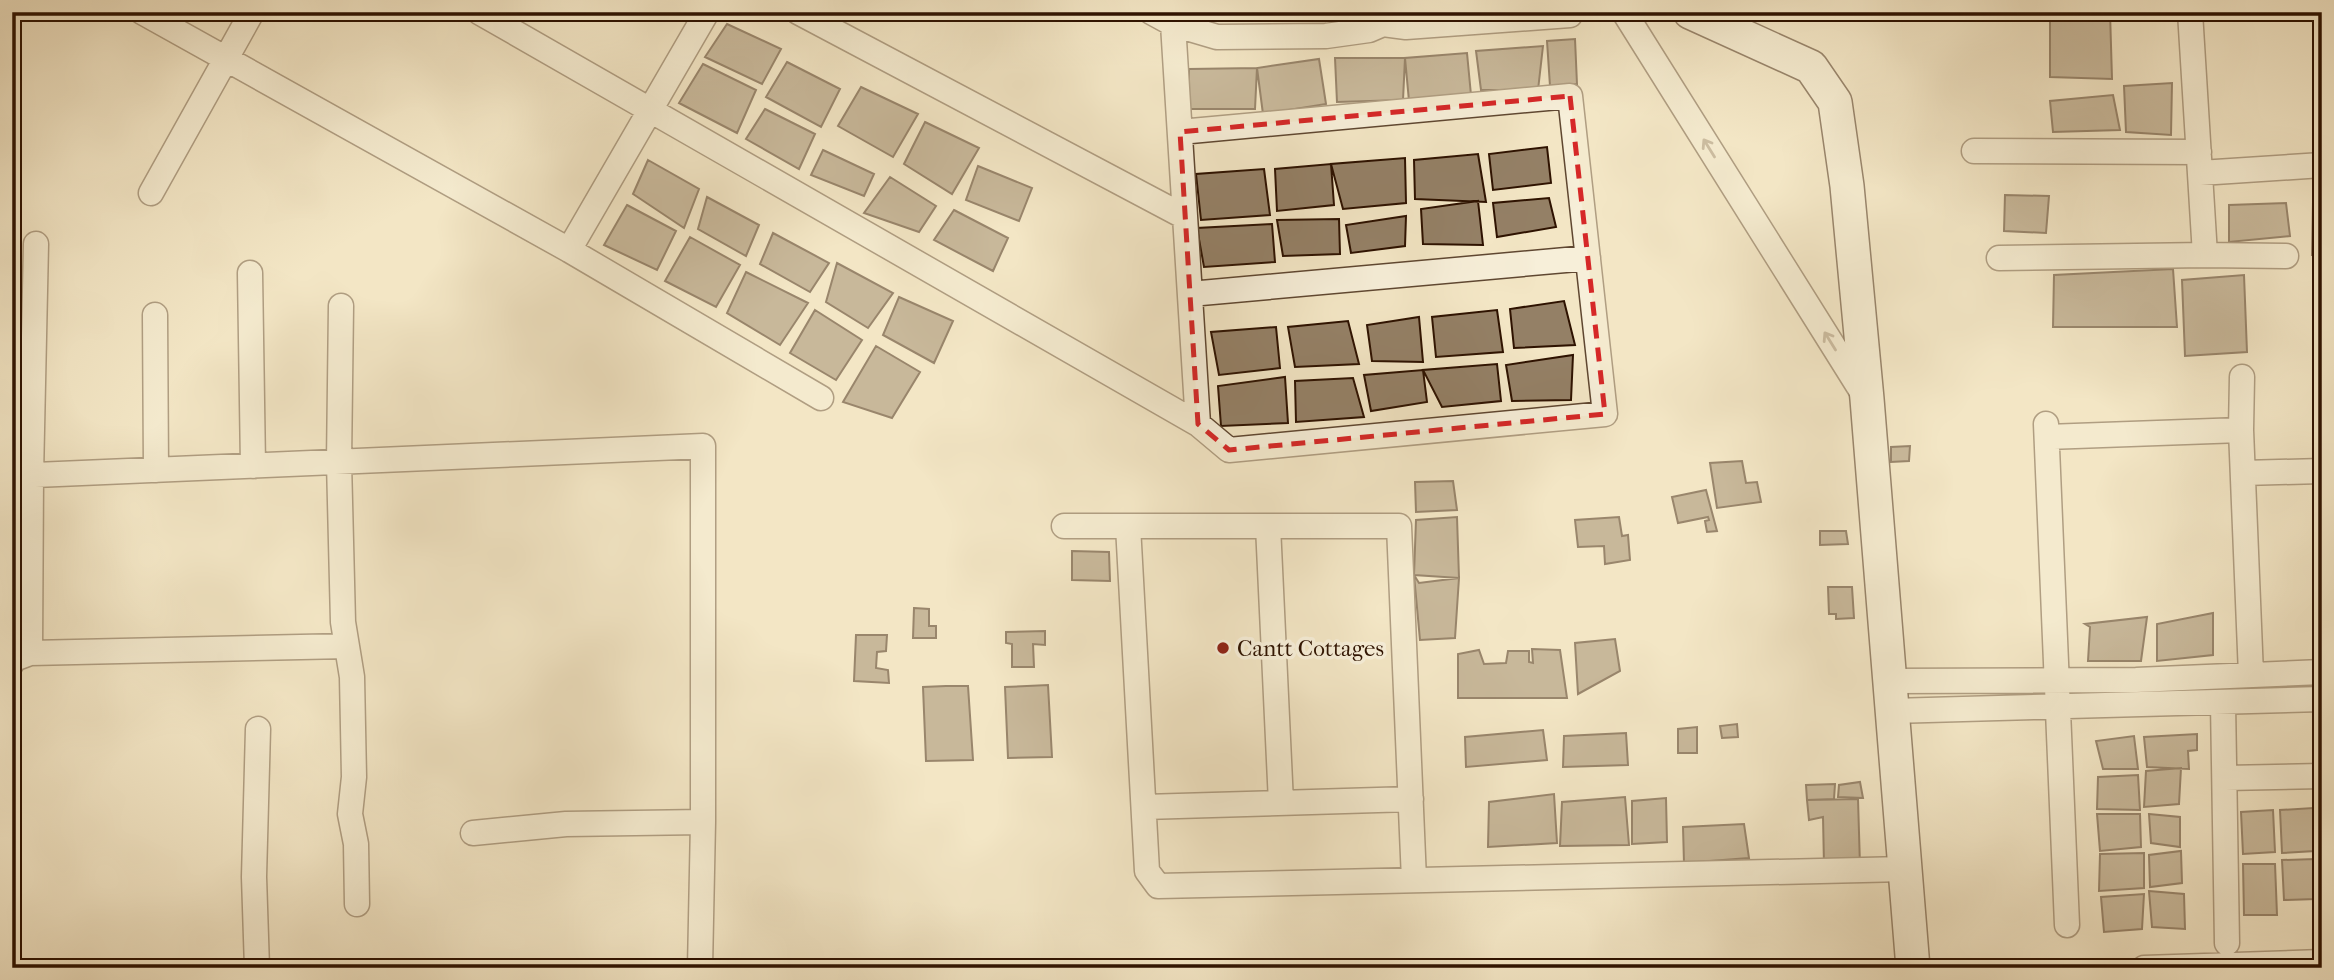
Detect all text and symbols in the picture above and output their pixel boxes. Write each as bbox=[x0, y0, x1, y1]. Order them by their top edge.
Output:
one-way arrow bbox=[1702, 139, 1716, 159]
one-way arrow bbox=[1823, 332, 1838, 351]
place label: Cantt Cottages bbox=[1237, 635, 1384, 662]
marker: Cantt Cottages bbox=[1215, 640, 1231, 656]

